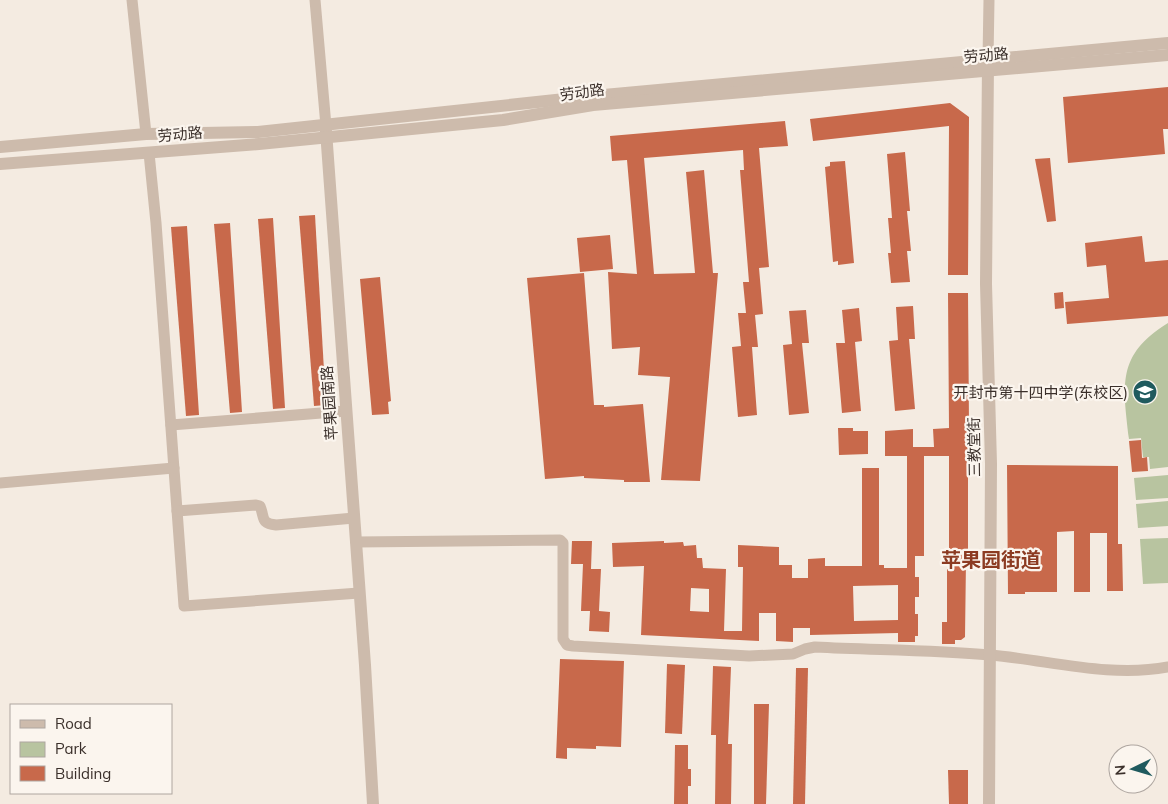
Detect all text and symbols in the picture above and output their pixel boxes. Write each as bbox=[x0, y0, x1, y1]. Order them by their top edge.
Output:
street label: 劳动路 bbox=[963, 44, 1009, 66]
street label: 劳动路 bbox=[558, 79, 606, 105]
street label: 劳动路 bbox=[157, 123, 203, 145]
street label: 苹果园南路 bbox=[317, 365, 341, 441]
school or university icon: 开封市第十四中学(东校区) bbox=[1132, 379, 1158, 405]
place label: 开封市第十四中学(东校区) bbox=[953, 383, 1128, 402]
street label: 三教堂街 bbox=[964, 417, 984, 477]
district label: 苹果园街道 bbox=[941, 547, 1041, 572]
legend bbox=[10, 704, 172, 794]
text: Road bbox=[55, 714, 92, 733]
text: Park bbox=[55, 739, 87, 758]
north arrow bbox=[1108, 744, 1158, 794]
text: Building bbox=[55, 764, 111, 783]
text: N bbox=[1111, 764, 1129, 776]

